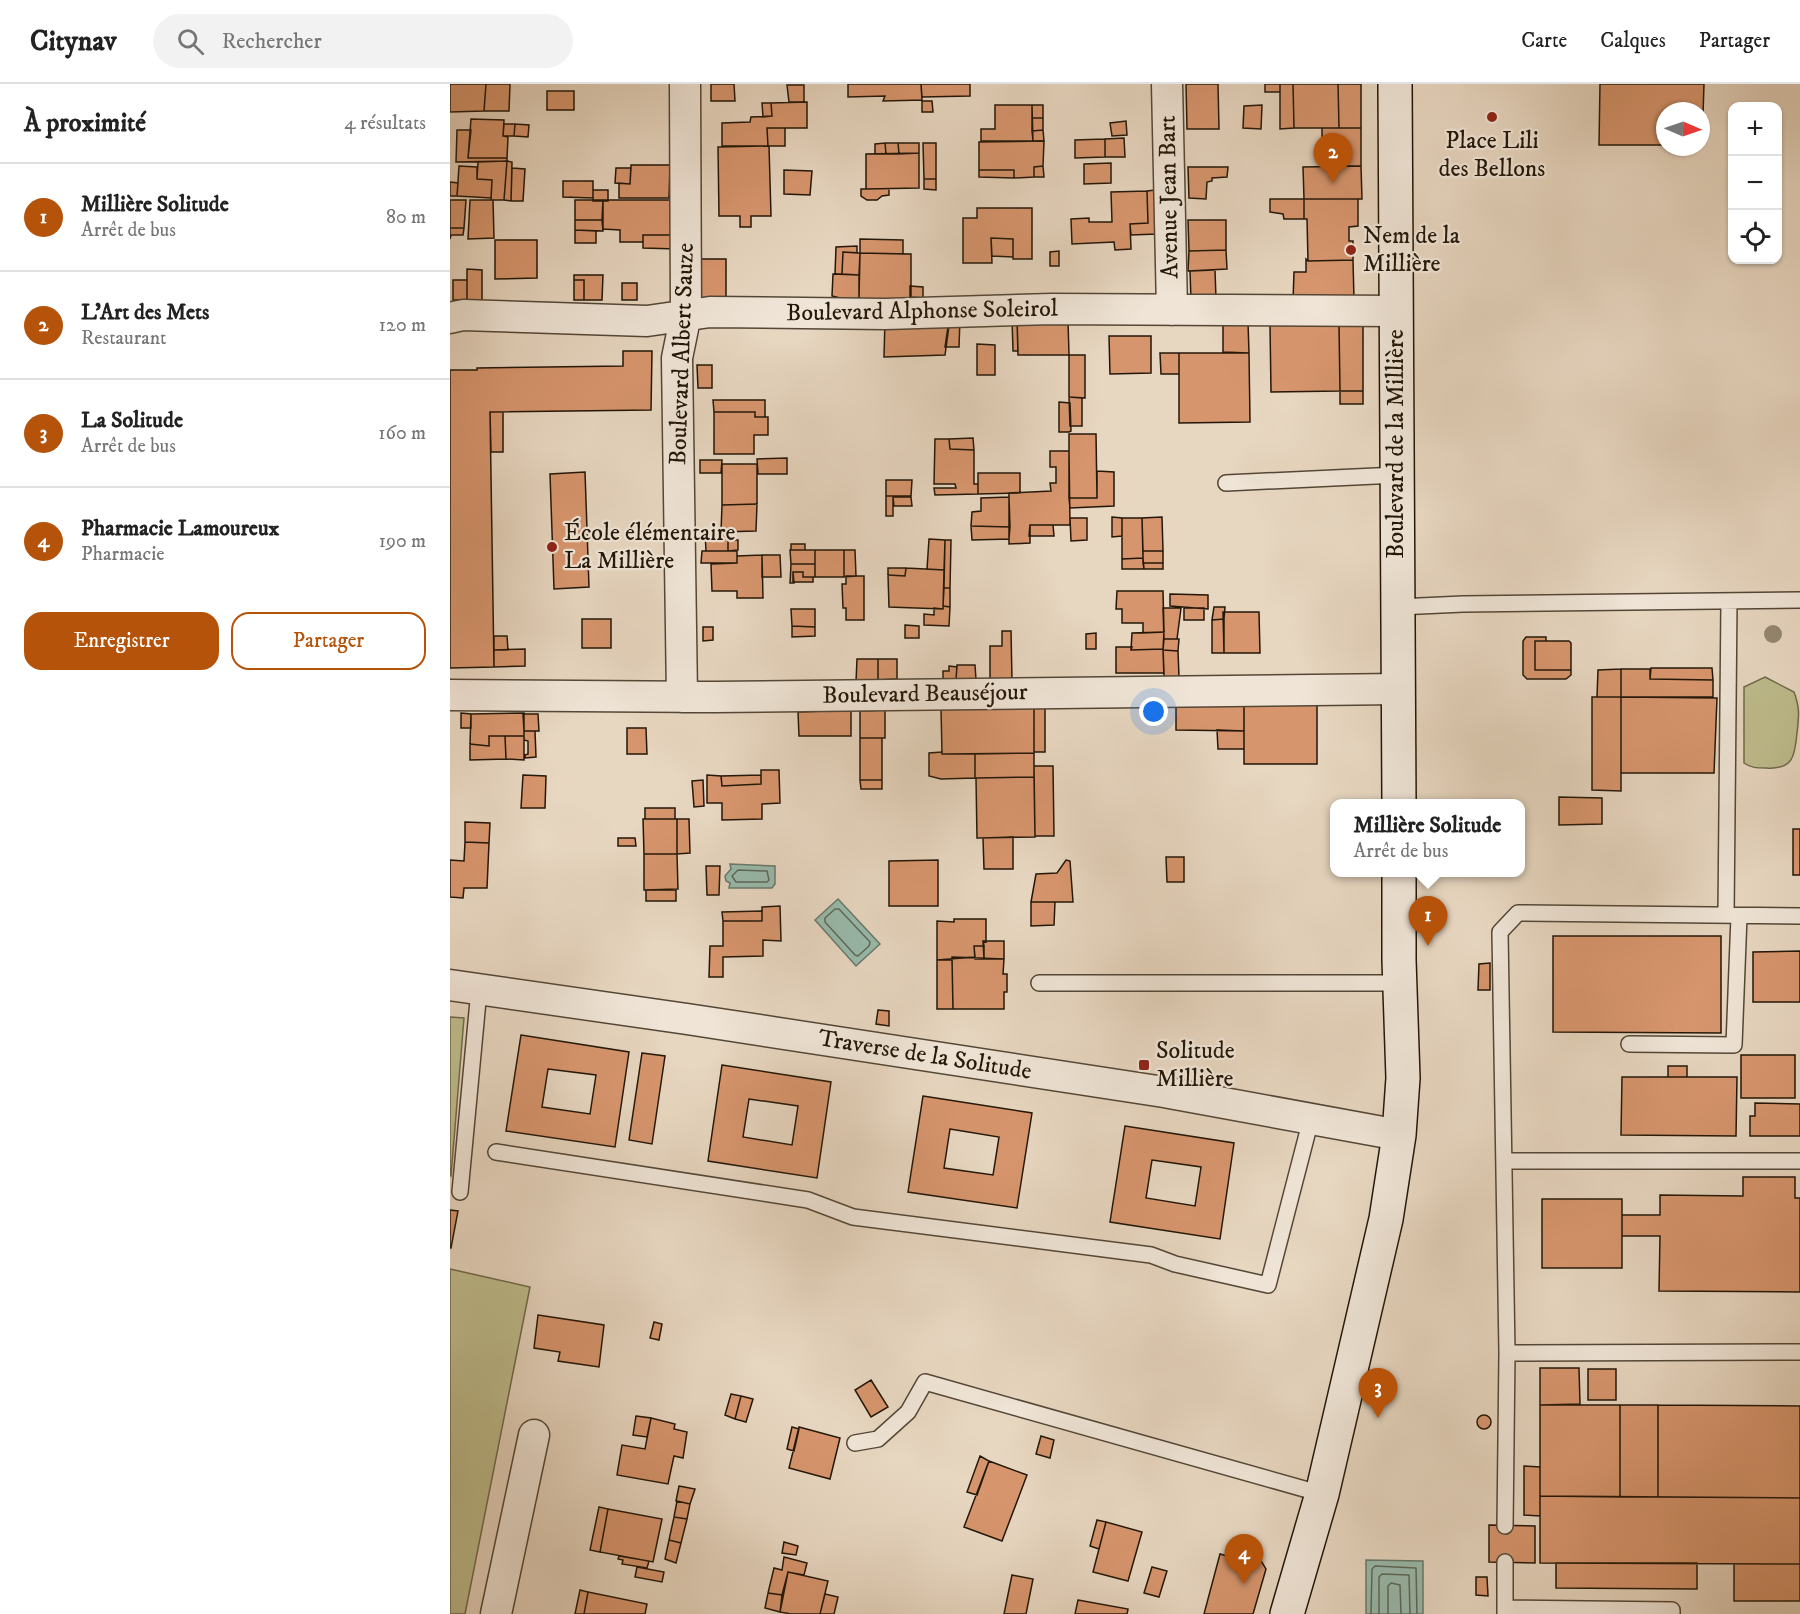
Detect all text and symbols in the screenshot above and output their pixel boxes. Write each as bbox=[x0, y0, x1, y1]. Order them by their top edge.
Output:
search box bbox=[153, 14, 573, 68]
text: Citynav bbox=[30, 24, 117, 59]
icon: search bbox=[174, 25, 207, 58]
text: Rechercher bbox=[222, 28, 322, 55]
text: Carte bbox=[1521, 28, 1567, 54]
text: Calques bbox=[1600, 28, 1666, 54]
text: Partager bbox=[1699, 28, 1770, 54]
north arrow bbox=[1656, 102, 1710, 156]
map controls bbox=[1728, 102, 1782, 264]
button: + bbox=[1728, 102, 1782, 156]
text: À proximité bbox=[24, 107, 146, 140]
marker: Place Lili des Bellons bbox=[1485, 110, 1499, 124]
text: 4 résultats bbox=[344, 111, 426, 136]
street label: Avenue Jean Bart bbox=[1153, 115, 1185, 279]
place label: Place Lili des Bellons bbox=[1439, 126, 1545, 184]
pin: 2 bbox=[1314, 134, 1352, 183]
button: − bbox=[1728, 156, 1782, 210]
text: Millière Solitude bbox=[81, 191, 229, 218]
text: 1 bbox=[40, 205, 47, 230]
text: 80 m bbox=[386, 205, 426, 230]
button: locate bbox=[1728, 210, 1782, 264]
text: Arrêt de bus bbox=[81, 218, 176, 243]
place label: Nem de la Millière bbox=[1363, 221, 1461, 279]
street label: Boulevard Albert Sauze bbox=[663, 242, 701, 466]
marker: Nem de la Millière bbox=[1344, 243, 1358, 257]
street label: Boulevard Alphonse Soleirol bbox=[786, 294, 1059, 328]
text: L'Art des Mets bbox=[81, 299, 209, 326]
text: 2 bbox=[39, 313, 48, 338]
text: 120 m bbox=[379, 313, 426, 338]
text: Restaurant bbox=[81, 326, 166, 351]
street label: Boulevard de la Millière bbox=[1381, 329, 1411, 559]
text: La Solitude bbox=[81, 407, 183, 434]
text: 3 bbox=[40, 421, 47, 446]
text: 160 m bbox=[378, 421, 426, 446]
text: Arrêt de bus bbox=[81, 434, 176, 459]
text: Pharmacie Lamoureux bbox=[81, 515, 279, 542]
place label: École élémentaire La Millière bbox=[564, 518, 735, 576]
text: 4 bbox=[38, 529, 49, 554]
text: 190 m bbox=[379, 529, 426, 554]
marker: École élémentaire La Millière bbox=[545, 540, 559, 554]
text: Pharmacie bbox=[81, 542, 165, 567]
button: Enregistrer bbox=[24, 612, 219, 670]
button: Partager bbox=[231, 612, 426, 670]
street label: Boulevard Beauséjour bbox=[822, 677, 1028, 711]
your location bbox=[1139, 697, 1168, 726]
popup bbox=[1330, 799, 1525, 877]
text: Millière Solitude bbox=[1354, 812, 1501, 839]
text: Arrêt de bus bbox=[1354, 839, 1448, 864]
pin: 1 bbox=[1408, 896, 1448, 946]
street label: Traverse de la Solitude bbox=[816, 1023, 1034, 1087]
place label: Solitude Millière bbox=[1156, 1036, 1235, 1094]
marker: Solitude Millière bbox=[1137, 1058, 1151, 1072]
pin: 3 bbox=[1358, 1368, 1398, 1418]
pin: 4 bbox=[1224, 1534, 1264, 1584]

